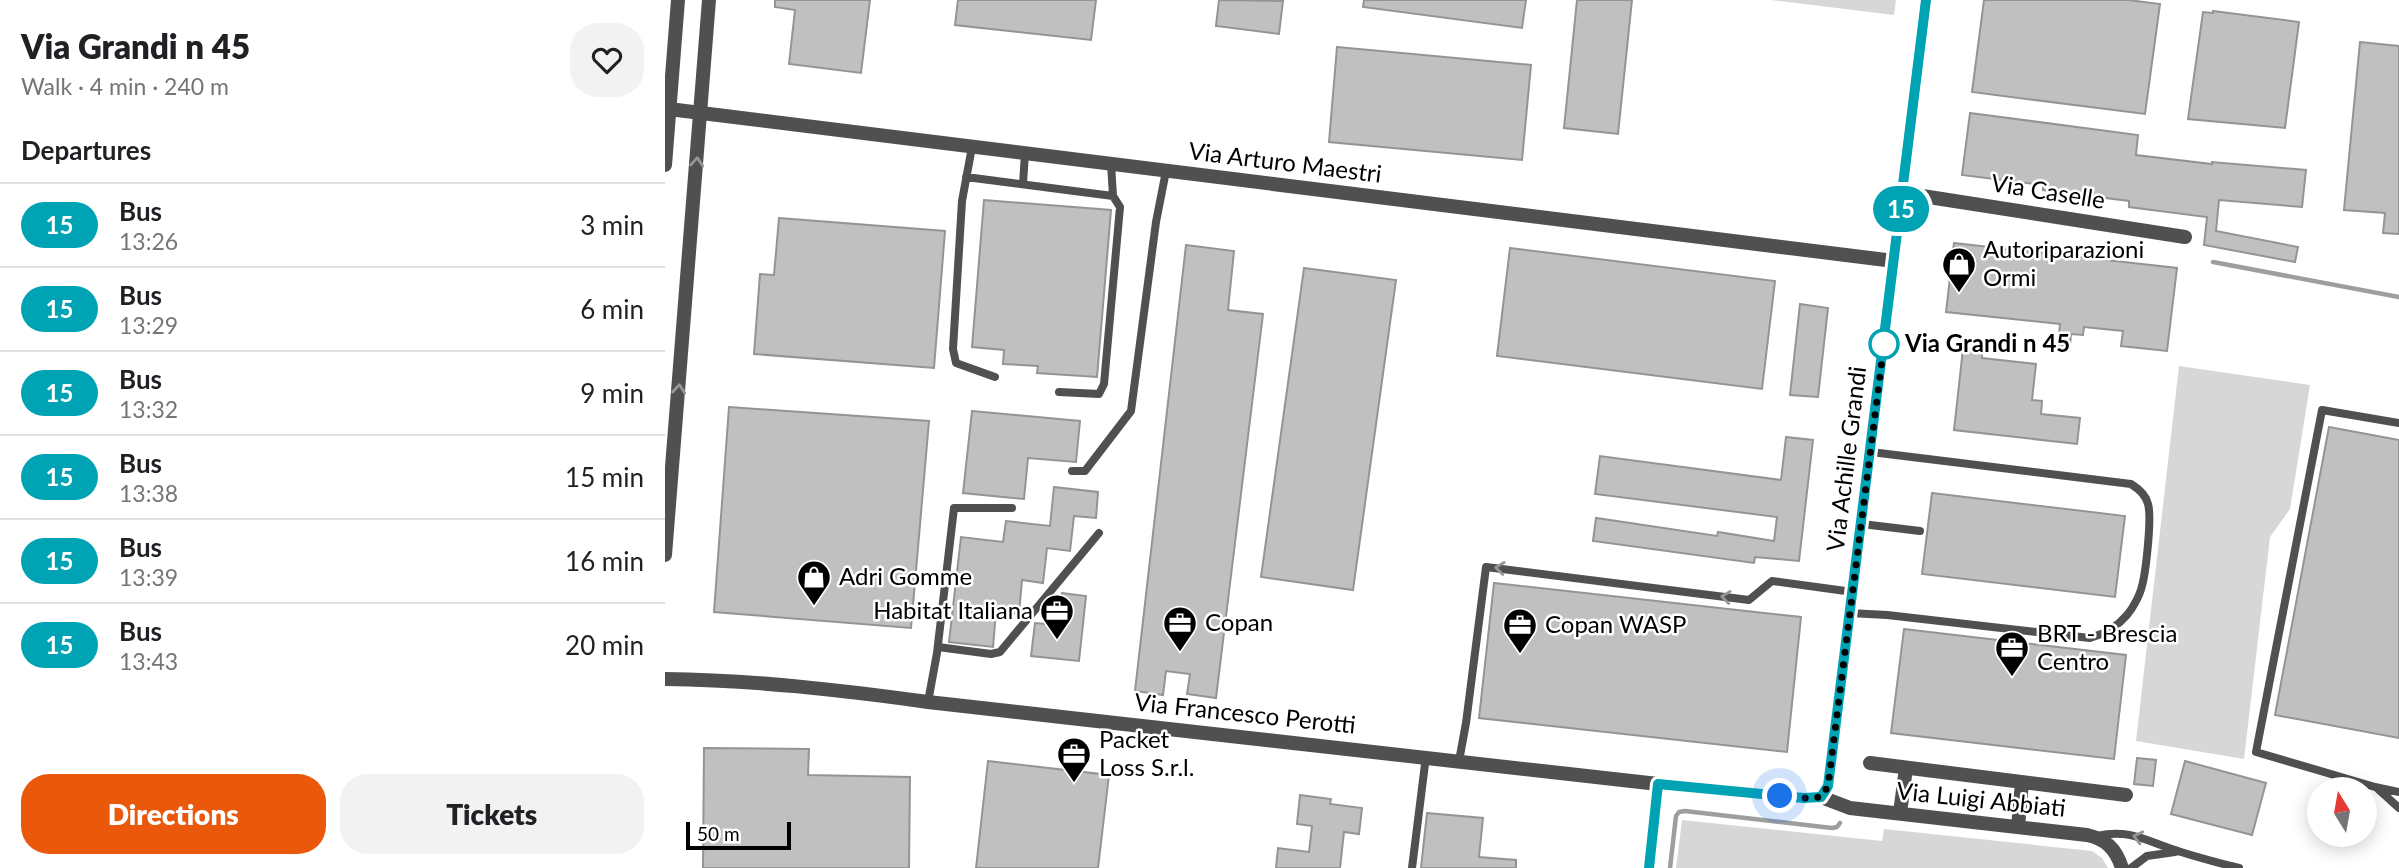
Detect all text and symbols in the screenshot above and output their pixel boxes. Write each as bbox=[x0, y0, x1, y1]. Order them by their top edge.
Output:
button: heart bbox=[570, 23, 644, 97]
text: Via Grandi n 45 bbox=[21, 26, 250, 66]
text: Walk · 4 min · 240 m bbox=[21, 72, 229, 100]
text: Departures bbox=[21, 134, 151, 166]
street label: Via Arturo Maestri bbox=[1187, 135, 1383, 188]
one-way arrow bbox=[689, 157, 704, 168]
street label: Via Caselle bbox=[1989, 167, 2107, 214]
line badge: 15 bbox=[1869, 186, 1933, 232]
text: 15 bbox=[1887, 194, 1915, 223]
text: Bus bbox=[119, 195, 162, 227]
text: 3 min bbox=[580, 209, 644, 241]
text: 15 bbox=[46, 210, 73, 239]
text: 13:26 bbox=[119, 227, 178, 255]
place label: Autoriparazioni Ormi bbox=[1983, 234, 2144, 291]
shop icon: Autoriparazioni Ormi bbox=[1940, 245, 1978, 294]
text: Bus bbox=[119, 279, 162, 311]
text: 6 min bbox=[580, 293, 644, 325]
text: 15 bbox=[46, 294, 73, 323]
text: 13:29 bbox=[119, 311, 178, 339]
place label: Via Grandi n 45 bbox=[1904, 328, 2070, 357]
marker: Via Grandi n 45 bbox=[1869, 329, 1899, 359]
text: Bus bbox=[119, 363, 162, 395]
street label: Via Achille Grandi bbox=[1820, 365, 1871, 553]
text: 9 min bbox=[580, 377, 644, 409]
text: 15 bbox=[46, 378, 73, 407]
one-way arrow bbox=[671, 383, 686, 394]
text: 13:32 bbox=[119, 395, 178, 423]
text: Bus bbox=[119, 447, 162, 479]
text: 15 min bbox=[565, 461, 644, 493]
text: 15 bbox=[46, 462, 73, 491]
text: 13:38 bbox=[119, 479, 178, 507]
text: Bus bbox=[119, 531, 162, 563]
text: 16 min bbox=[565, 545, 644, 577]
text: 15 bbox=[46, 546, 73, 575]
shop icon: Adri Gomme bbox=[795, 558, 833, 607]
place label: Adri Gomme bbox=[839, 561, 972, 590]
one-way arrow bbox=[1494, 561, 1506, 576]
text: 13:39 bbox=[119, 563, 178, 591]
one-way arrow bbox=[1720, 589, 1732, 604]
office icon: Habitat Italiana bbox=[1038, 592, 1076, 641]
place label: Habitat Italiana bbox=[873, 595, 1033, 624]
office icon: Copan bbox=[1161, 604, 1199, 653]
office icon: Copan WASP bbox=[1501, 606, 1539, 655]
place label: Copan bbox=[1205, 607, 1273, 636]
place label: Copan WASP bbox=[1545, 609, 1687, 638]
text: Bus bbox=[119, 615, 162, 647]
place label: BRT - Brescia Centro bbox=[2037, 618, 2177, 675]
text: 20 min bbox=[565, 629, 644, 661]
office icon: BRT - Brescia Centro bbox=[1993, 629, 2031, 678]
text: 15 bbox=[46, 630, 73, 659]
text: 13:43 bbox=[119, 647, 178, 675]
street label: Via Francesco Perotti bbox=[1133, 686, 1357, 739]
place label: Packet Loss S.r.l. bbox=[1099, 724, 1194, 781]
office icon: Packet Loss S.r.l. bbox=[1055, 735, 1093, 784]
button: Directions bbox=[21, 774, 326, 854]
button: Tickets bbox=[340, 774, 644, 854]
street label: Via Luigi Abbiati bbox=[1895, 775, 2067, 822]
north arrow bbox=[2307, 777, 2377, 847]
map controls bbox=[2307, 777, 2377, 847]
your location bbox=[1762, 778, 1797, 813]
scale bar bbox=[686, 819, 791, 851]
text: 50 m bbox=[697, 822, 740, 845]
one-way arrow bbox=[2132, 831, 2144, 845]

